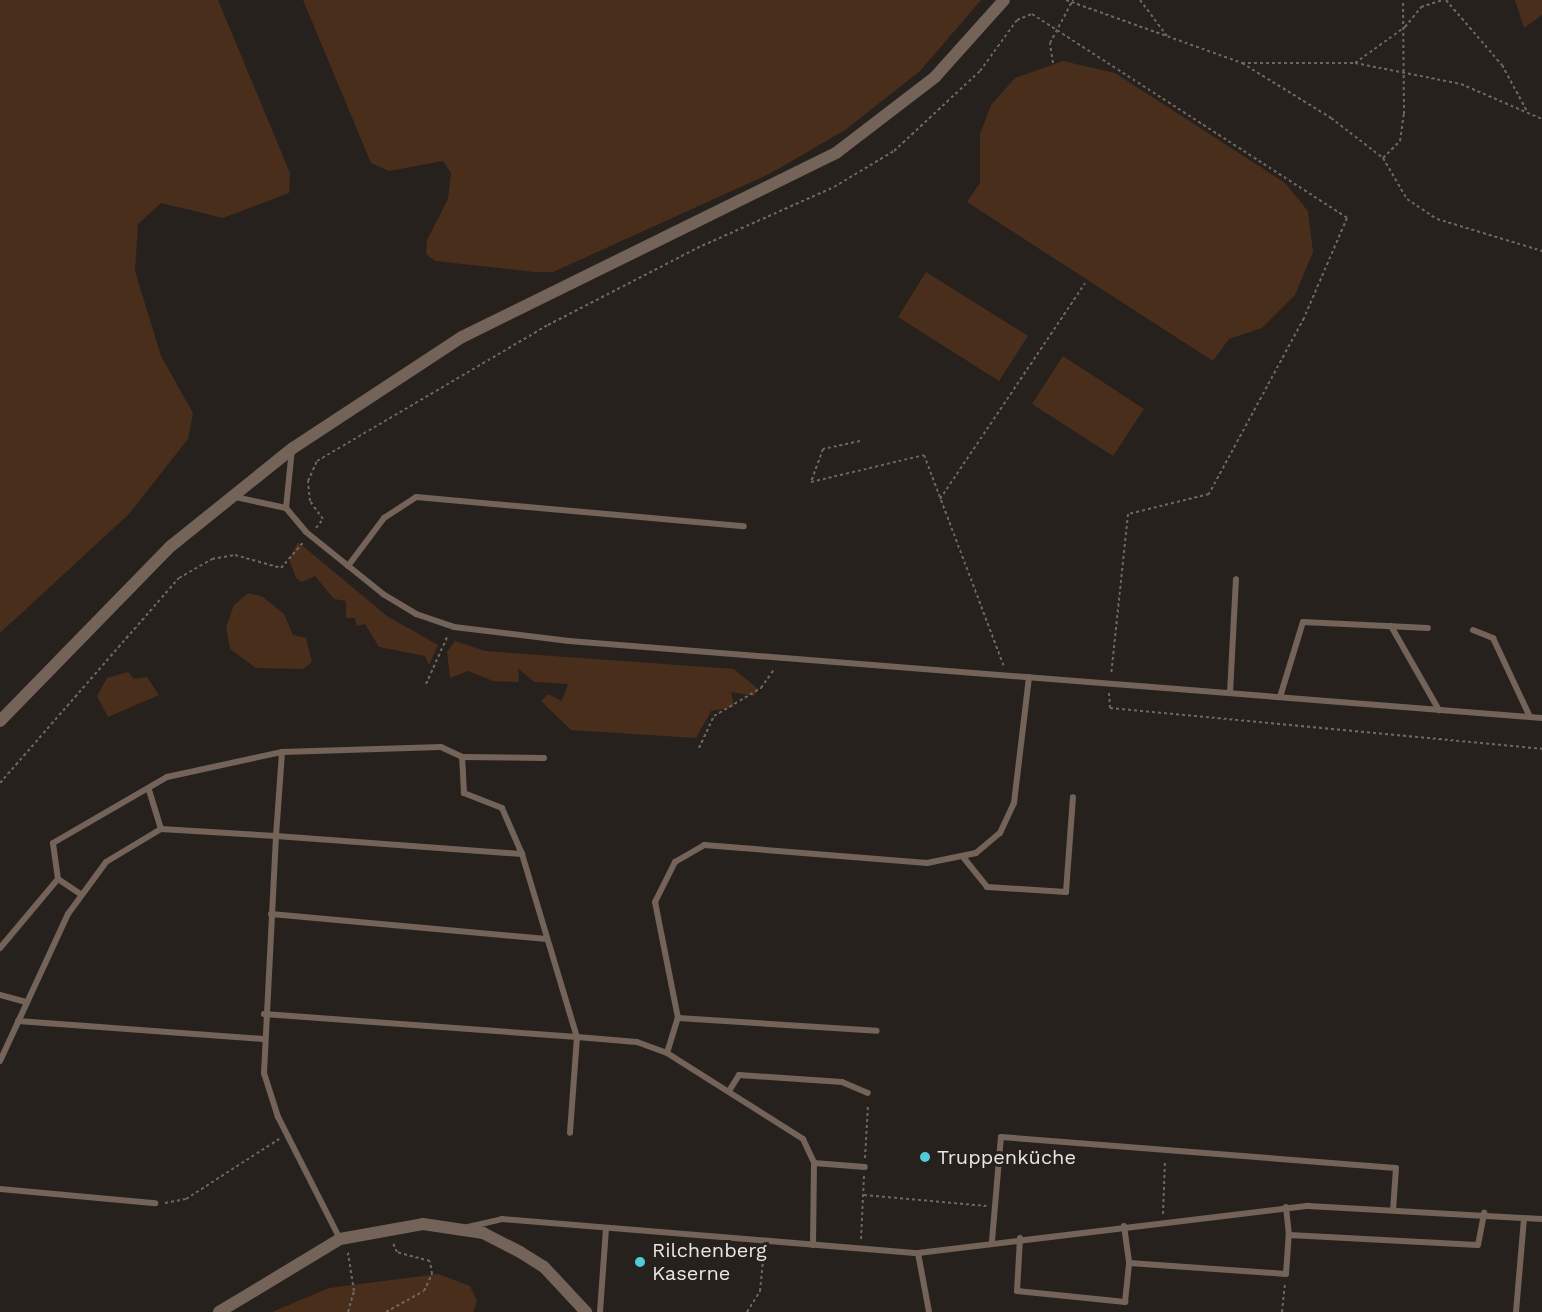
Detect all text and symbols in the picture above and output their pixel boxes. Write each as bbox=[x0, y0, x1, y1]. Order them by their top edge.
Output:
place label: Truppenküche bbox=[937, 1145, 1076, 1169]
marker: Truppenküche bbox=[918, 1150, 932, 1164]
place label: Rilchenberg Kaserne bbox=[652, 1238, 767, 1285]
marker: Rilchenberg Kaserne bbox=[633, 1255, 647, 1269]

